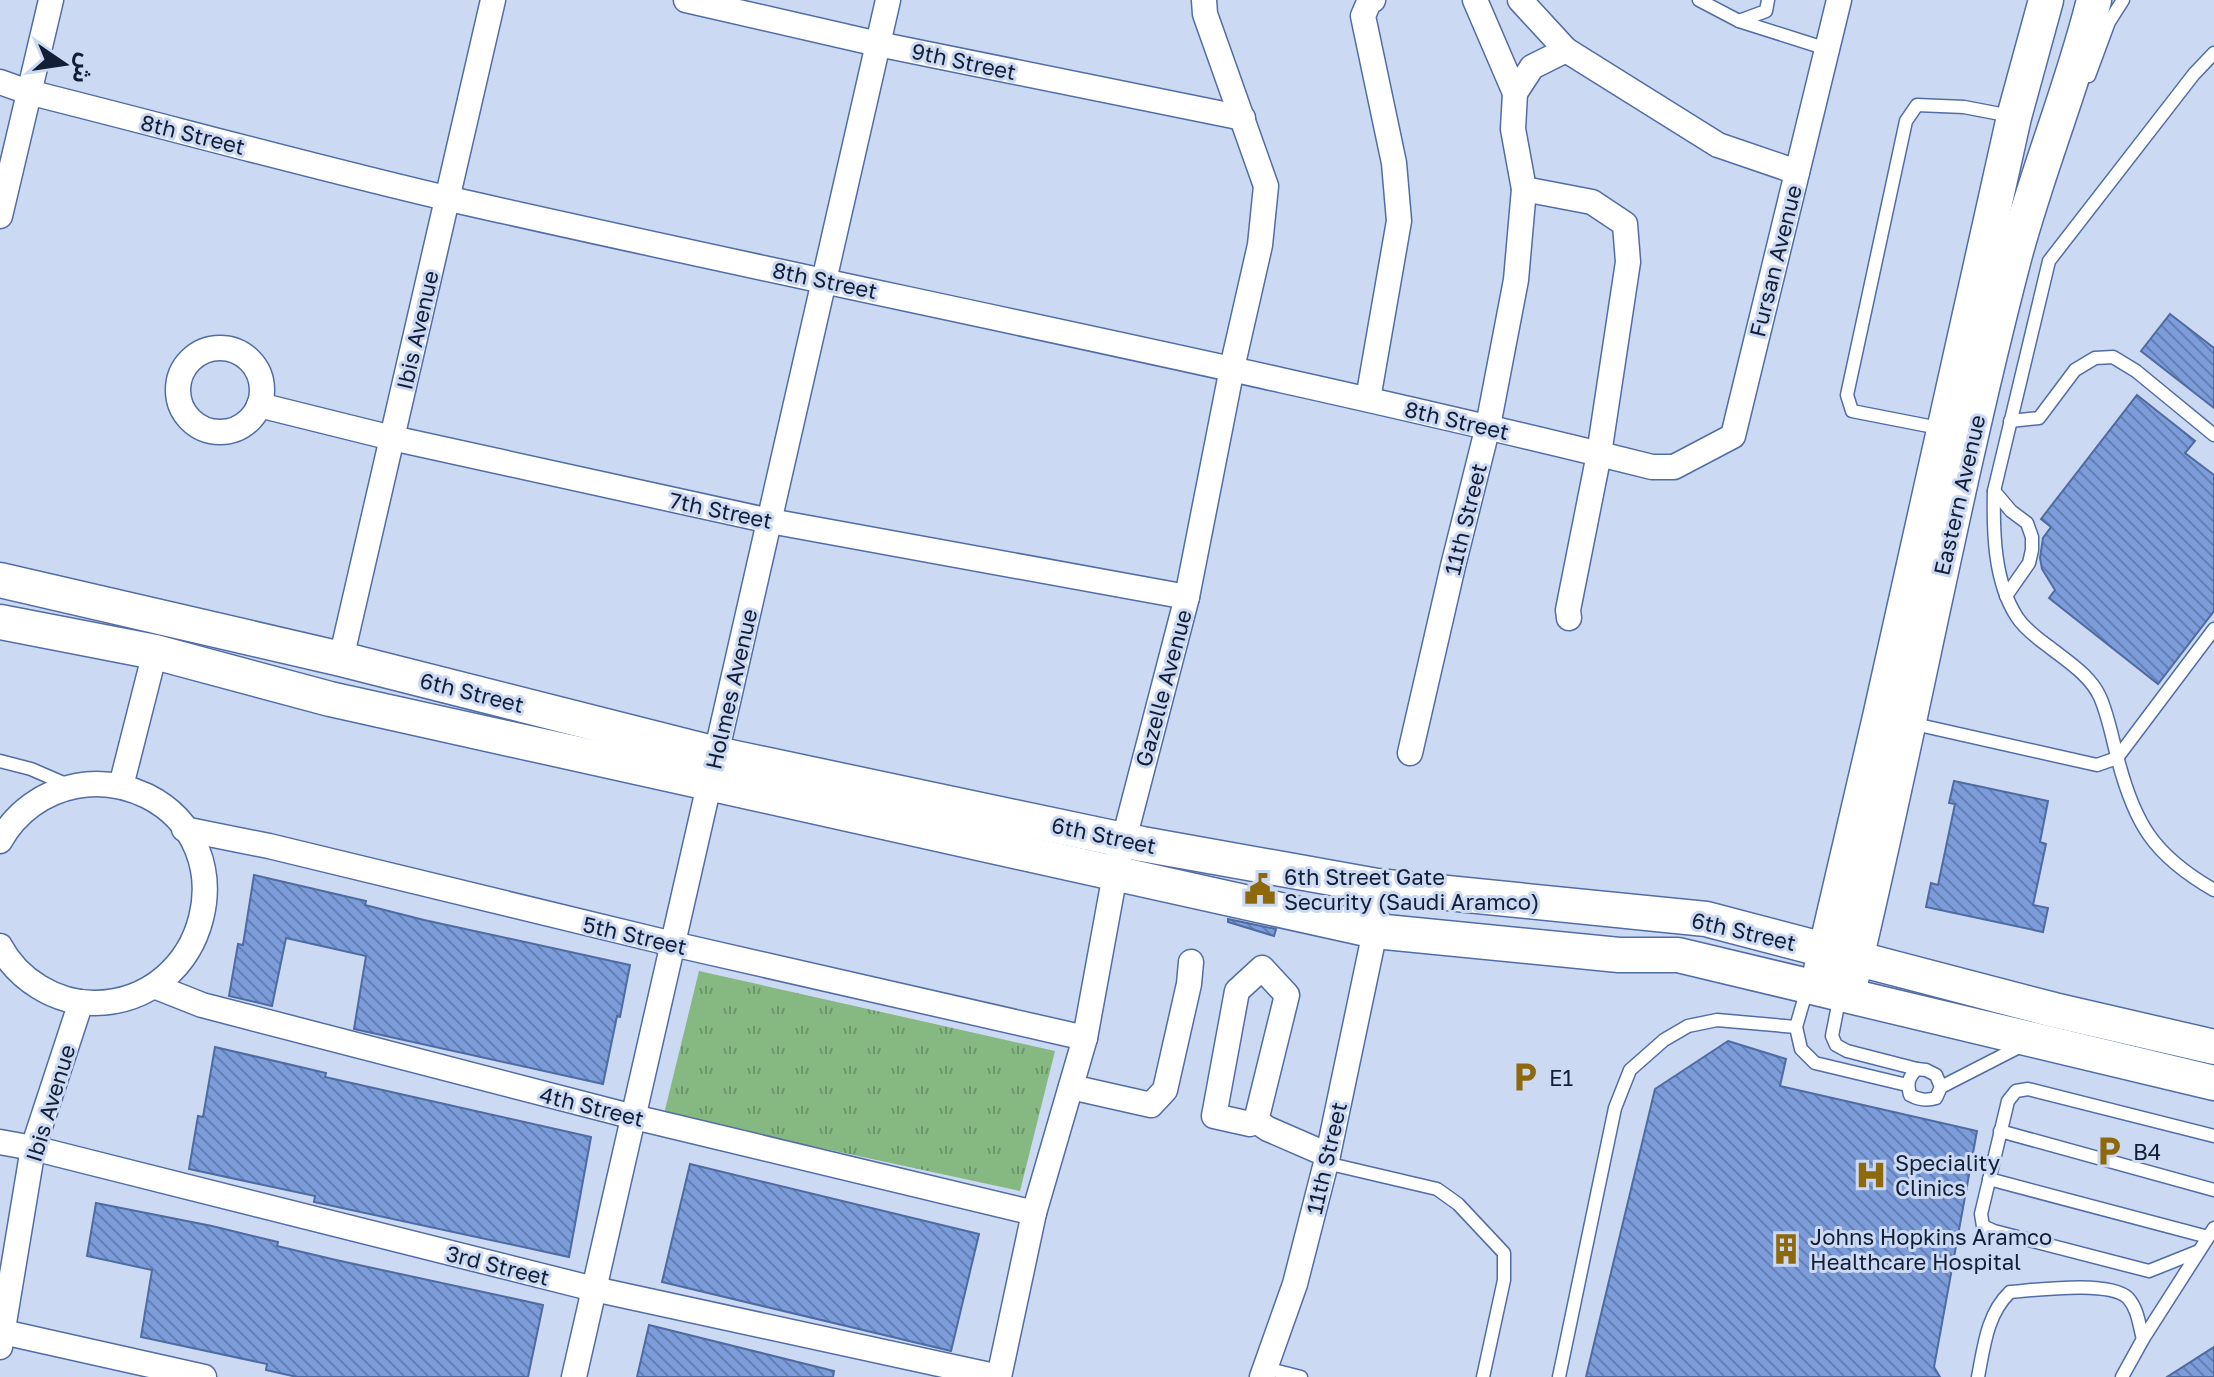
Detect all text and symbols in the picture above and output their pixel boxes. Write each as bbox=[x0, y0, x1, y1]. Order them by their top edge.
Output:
north arrow bbox=[24, 24, 104, 104]
street label: 9th Street bbox=[909, 37, 1019, 85]
text: ش bbox=[67, 51, 101, 86]
street label: 8th Street bbox=[138, 108, 248, 160]
street label: Fursan Avenue bbox=[1743, 182, 1807, 340]
street label: 8th Street bbox=[770, 256, 880, 304]
street label: Ibis Avenue bbox=[390, 268, 444, 392]
street label: 8th Street bbox=[1402, 395, 1512, 445]
street label: Eastern Avenue bbox=[1927, 412, 1991, 578]
street label: 11th Street bbox=[1438, 460, 1492, 578]
street label: 7th Street bbox=[667, 486, 775, 534]
street label: Holmes Avenue bbox=[699, 606, 763, 772]
street label: Gazelle Avenue bbox=[1129, 606, 1197, 770]
street label: 6th Street bbox=[417, 666, 527, 718]
street label: 6th Street bbox=[1049, 811, 1159, 859]
place label: 6th Street Gate Security (Saudi Aramco) bbox=[1284, 863, 1539, 915]
public building icon: 6th Street Gate Security (Saudi Aramco) bbox=[1243, 872, 1277, 906]
street label: 6th Street bbox=[1689, 906, 1799, 956]
street label: 5th Street bbox=[580, 910, 690, 960]
street label: Ibis Avenue bbox=[19, 1041, 81, 1165]
parking icon: E1 bbox=[1508, 1060, 1542, 1094]
place label: E1 bbox=[1549, 1064, 1573, 1091]
street label: 4th Street bbox=[537, 1080, 647, 1132]
street label: 11th Street bbox=[1300, 1099, 1352, 1217]
parking icon: B4 bbox=[2092, 1134, 2126, 1168]
place label: B4 bbox=[2133, 1138, 2161, 1165]
place label: Speciality Clinics bbox=[1895, 1149, 2000, 1201]
hospital icon: Speciality Clinics bbox=[1854, 1158, 1888, 1192]
place label: Johns Hopkins Aramco Healthcare Hospital bbox=[1810, 1223, 2052, 1275]
building icon: Johns Hopkins Aramco Healthcare Hospital bbox=[1769, 1232, 1803, 1266]
street label: 3rd Street bbox=[444, 1239, 552, 1291]

